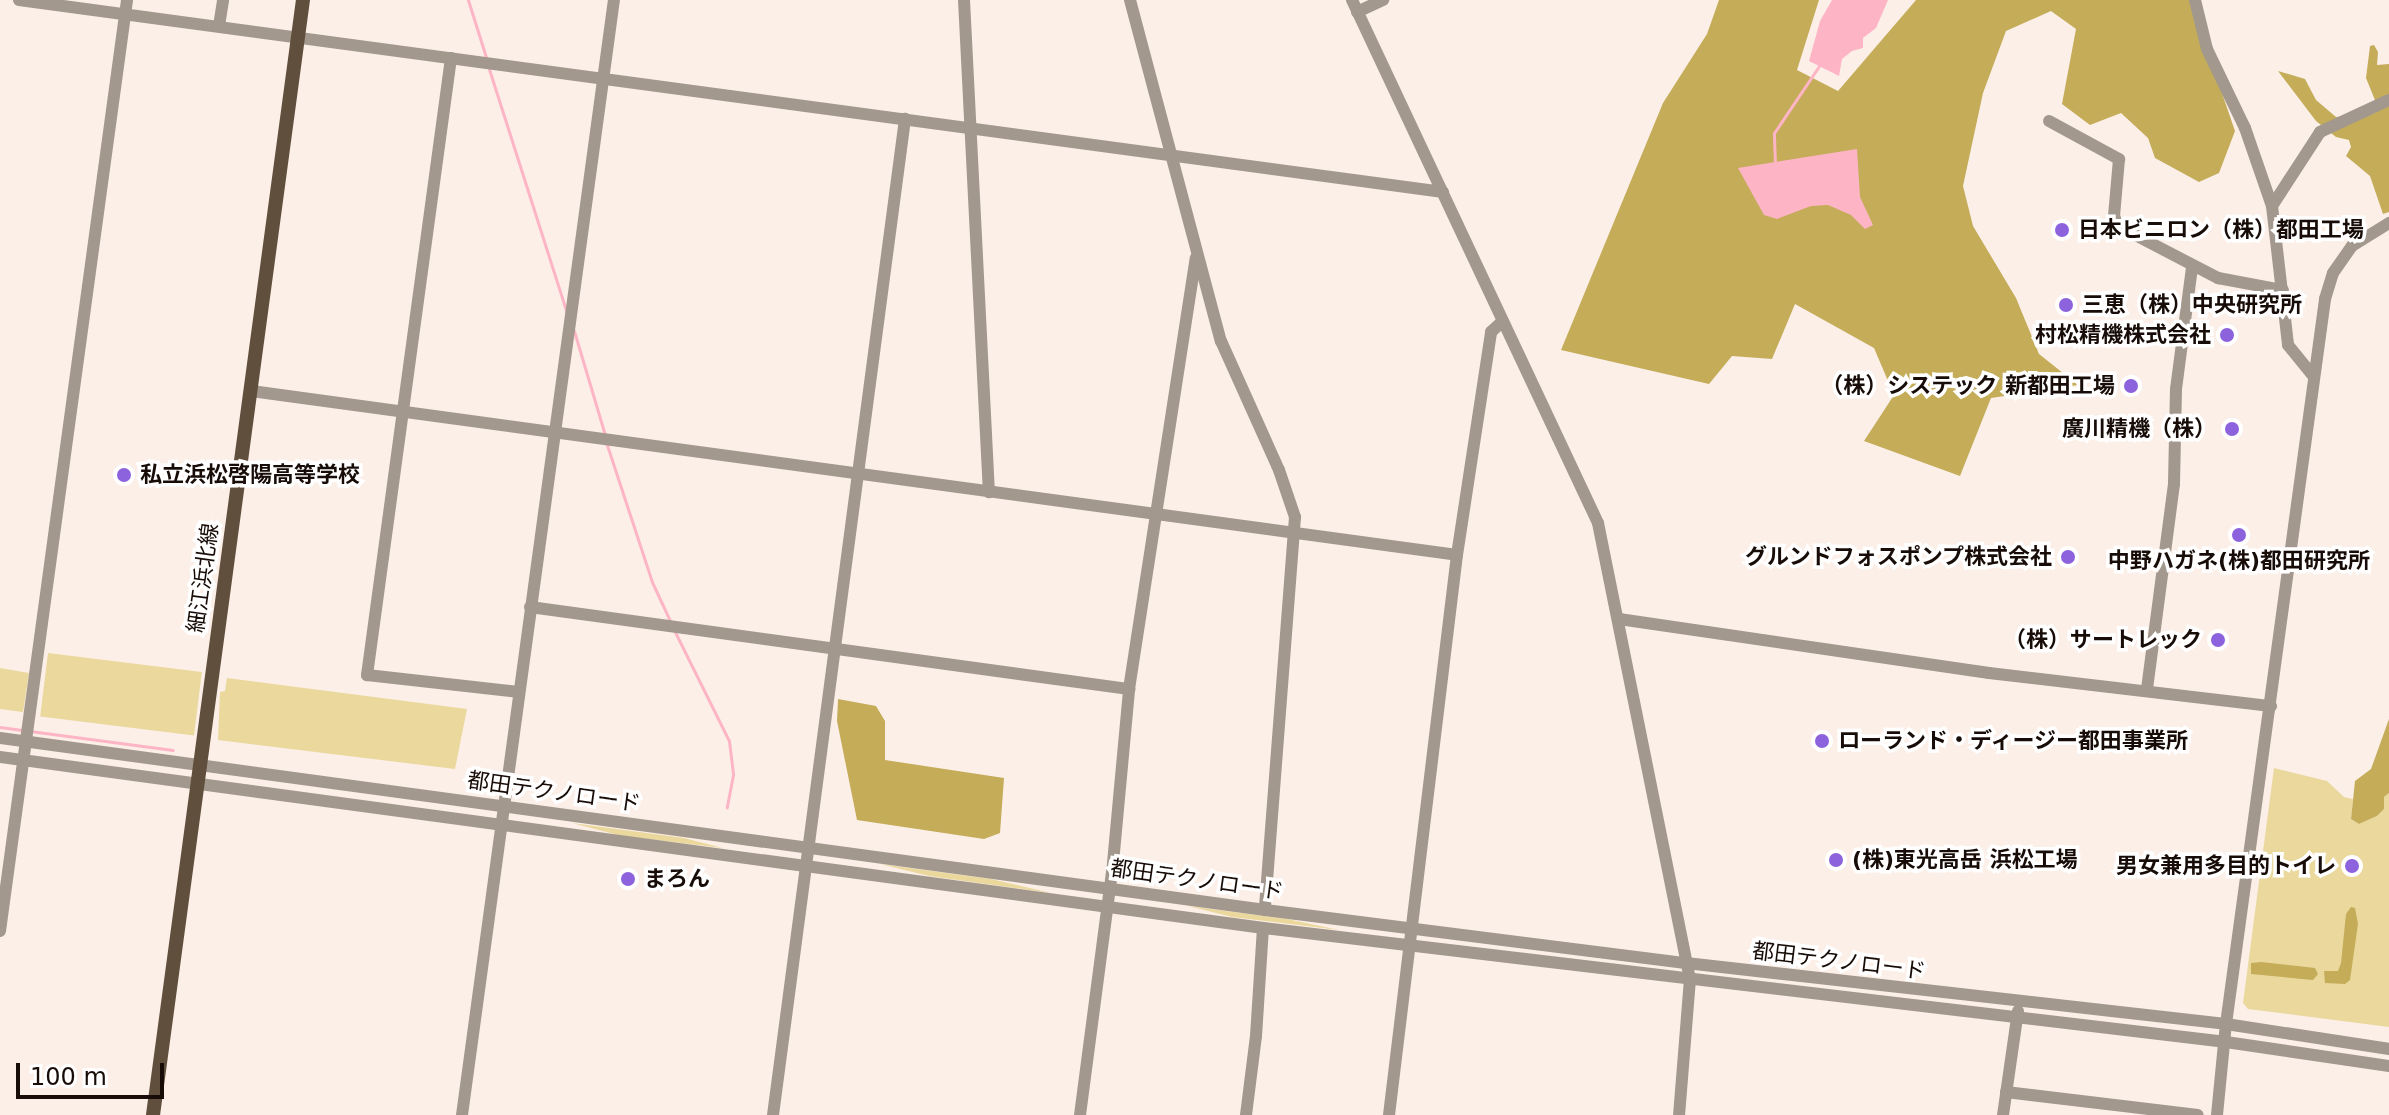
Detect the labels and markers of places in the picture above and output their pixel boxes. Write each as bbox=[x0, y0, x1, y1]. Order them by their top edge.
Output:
place label: 日本ビニロン（株）都田工場 bbox=[2078, 217, 2364, 243]
marker: 日本ビニロン（株）都田工場 bbox=[2053, 221, 2071, 239]
place label: 三恵（株）中央研究所 bbox=[2082, 292, 2302, 318]
marker: 三恵（株）中央研究所 bbox=[2057, 296, 2075, 314]
place label: 村松精機株式会社 bbox=[2035, 322, 2211, 348]
marker: 村松精機株式会社 bbox=[2218, 326, 2236, 344]
place label: （株）システック 新都田工場 bbox=[1821, 373, 2115, 399]
marker: （株）システック 新都田工場 bbox=[2122, 377, 2140, 395]
place label: 廣川精機（株） bbox=[2062, 416, 2216, 442]
marker: 廣川精機（株） bbox=[2223, 420, 2241, 438]
place label: 私立浜松啓陽高等学校 bbox=[140, 462, 360, 488]
marker: 私立浜松啓陽高等学校 bbox=[115, 466, 133, 484]
marker: 中野ハガネ(株)都田研究所 bbox=[2230, 526, 2248, 544]
place label: グルンドフォスポンプ株式会社 bbox=[1744, 544, 2052, 570]
marker: グルンドフォスポンプ株式会社 bbox=[2059, 548, 2077, 566]
place label: 中野ハガネ(株)都田研究所 bbox=[2108, 548, 2370, 574]
place label: （株）サートレック bbox=[2004, 627, 2202, 653]
marker: （株）サートレック bbox=[2209, 631, 2227, 649]
place label: ローランド・ディージー都田事業所 bbox=[1838, 728, 2190, 754]
marker: ローランド・ディージー都田事業所 bbox=[1813, 732, 1831, 750]
place label: (株)東光高岳 浜松工場 bbox=[1852, 847, 2078, 873]
marker: (株)東光高岳 浜松工場 bbox=[1827, 851, 1845, 869]
place label: 男女兼用多目的トイレ bbox=[2116, 853, 2336, 879]
marker: 男女兼用多目的トイレ bbox=[2343, 857, 2361, 875]
place label: まろん bbox=[644, 866, 710, 892]
marker: まろん bbox=[619, 870, 637, 888]

